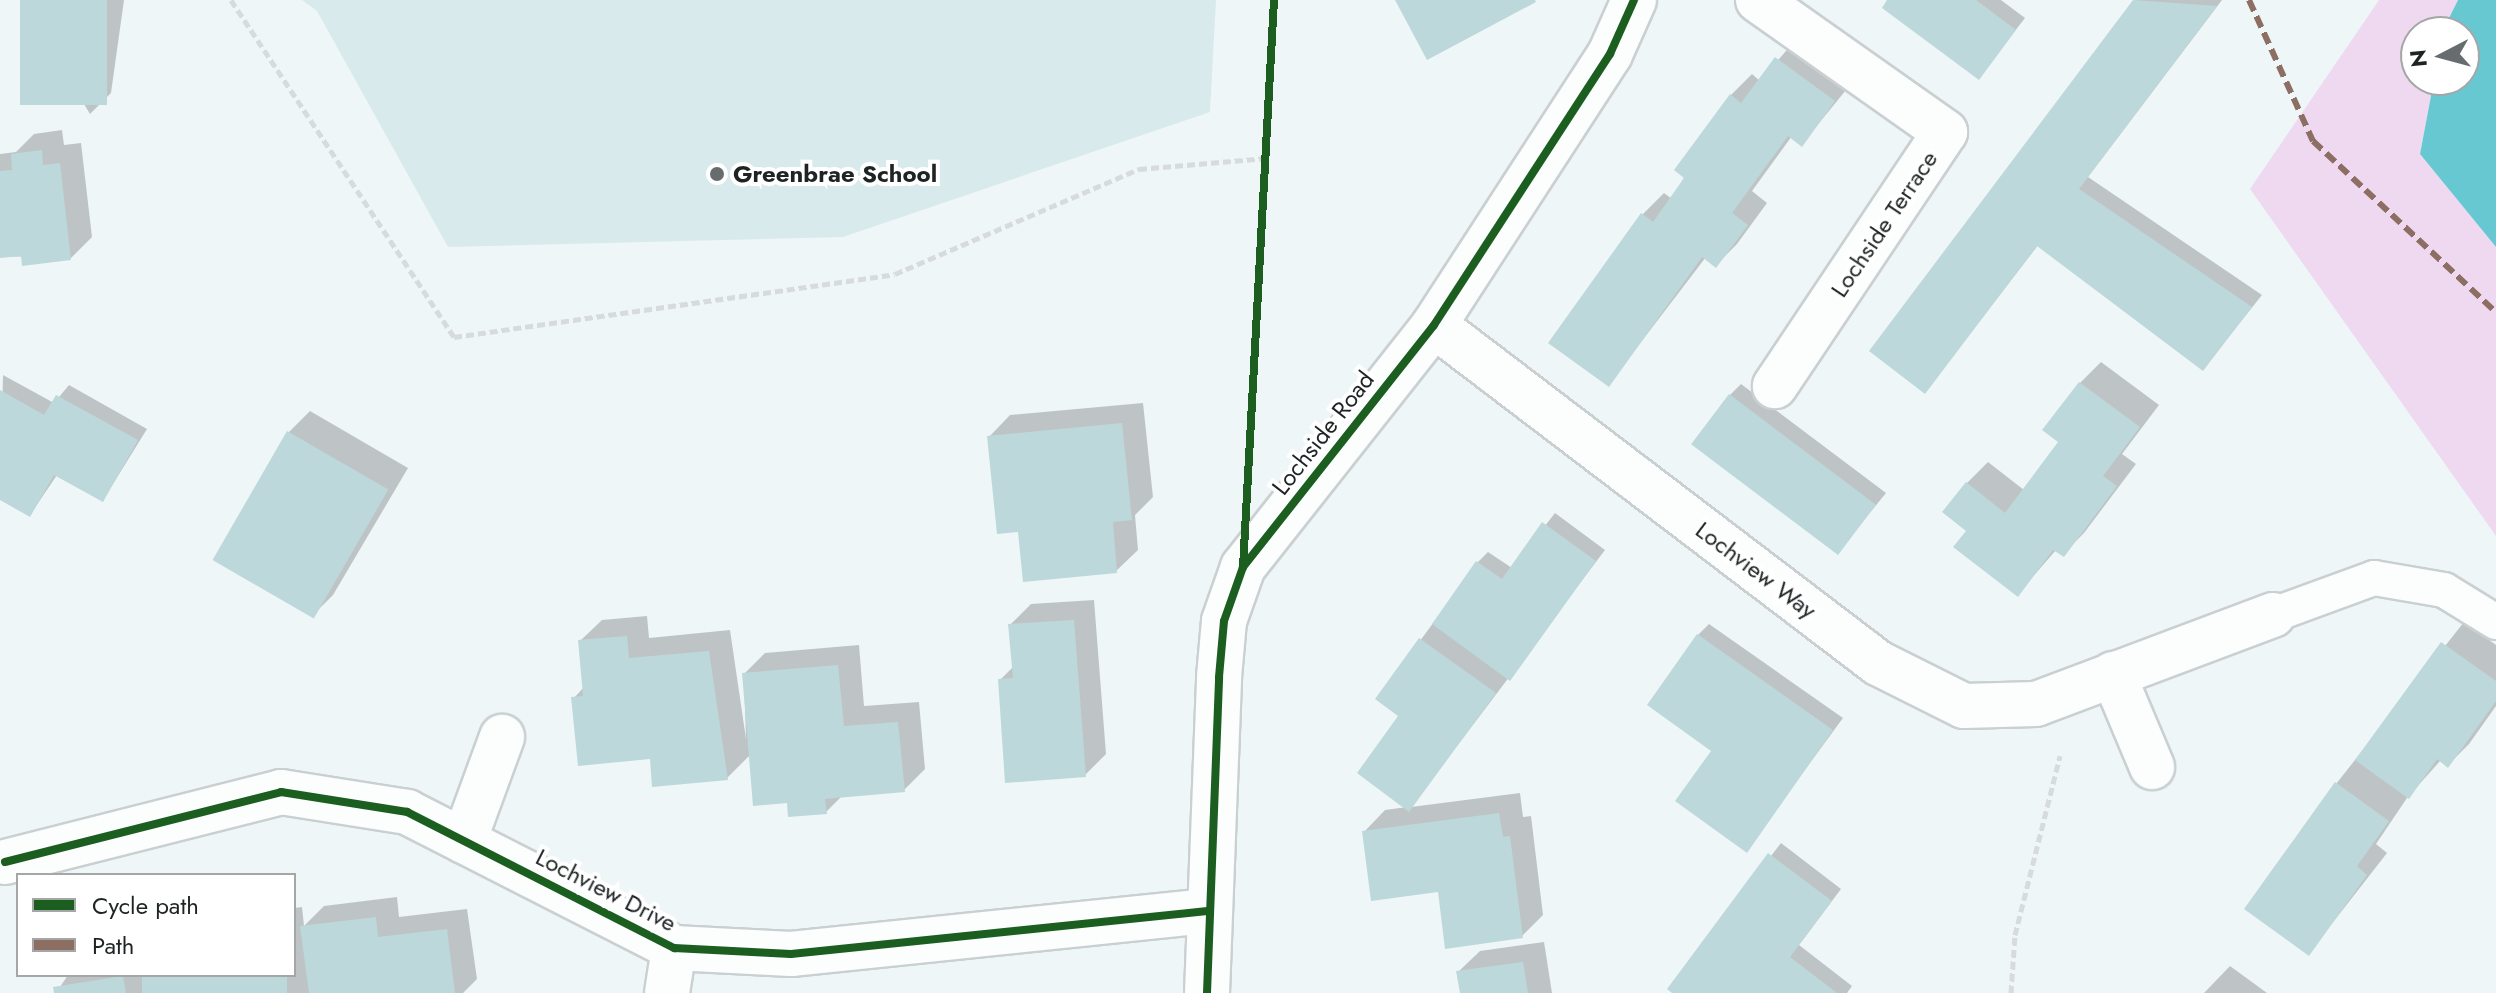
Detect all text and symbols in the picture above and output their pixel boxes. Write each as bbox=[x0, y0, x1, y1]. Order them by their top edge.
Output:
north arrow bbox=[2400, 16, 2480, 96]
text: N bbox=[2401, 48, 2435, 69]
street label: Lochside Terrace bbox=[1825, 145, 1943, 303]
place label: Greenbrae School bbox=[733, 160, 937, 188]
marker: Greenbrae School bbox=[708, 165, 726, 183]
street label: Lochside Road bbox=[1266, 365, 1380, 501]
street label: Lochview Way bbox=[1690, 515, 1822, 625]
street label: Lochview Drive bbox=[531, 842, 681, 938]
legend bbox=[16, 873, 296, 977]
text: Cycle path bbox=[92, 888, 199, 923]
text: Path bbox=[92, 928, 134, 963]

